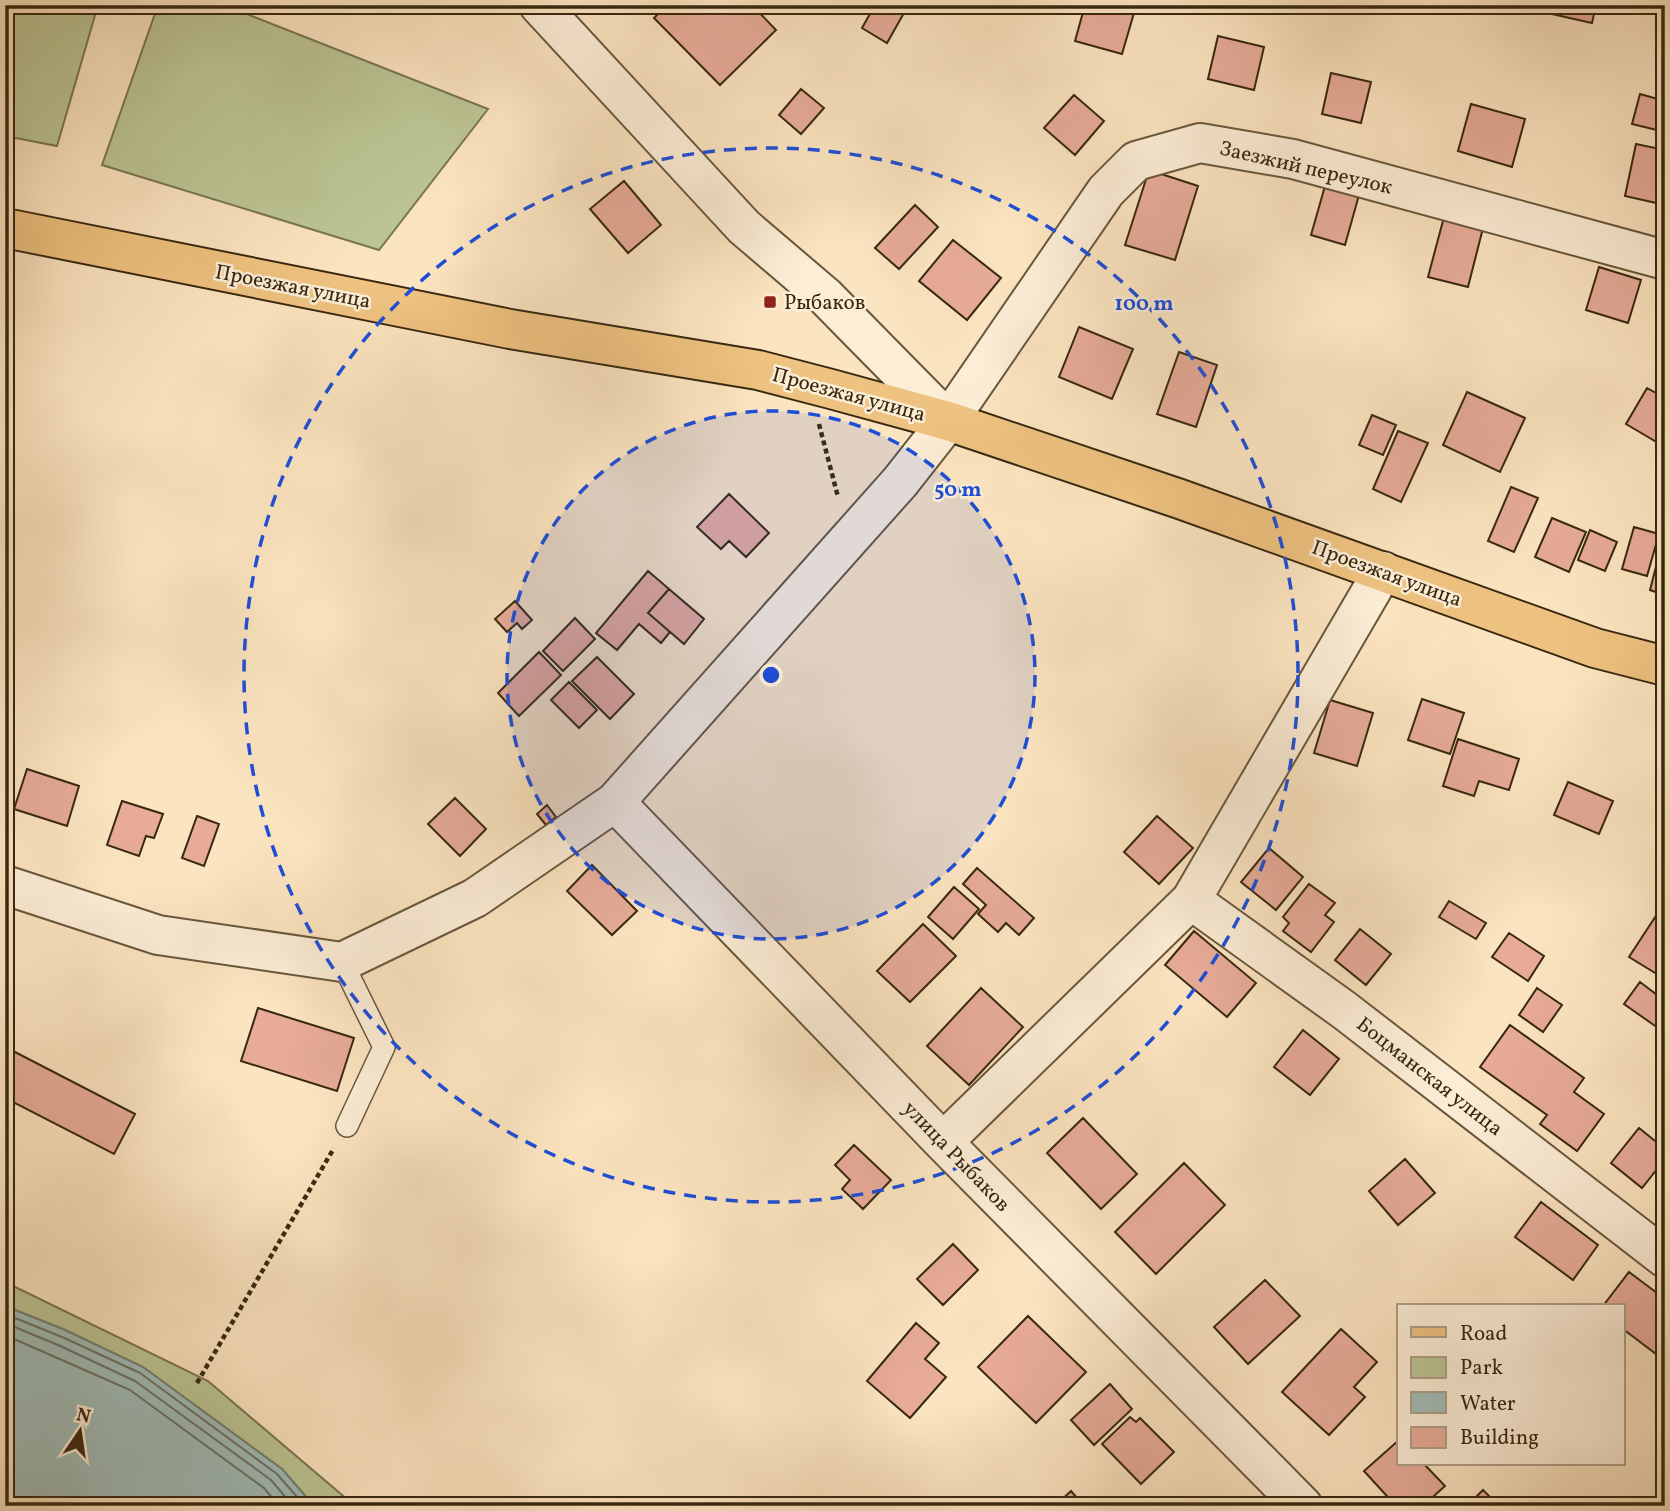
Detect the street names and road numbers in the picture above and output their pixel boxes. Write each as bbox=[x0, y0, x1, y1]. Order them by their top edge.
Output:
street label: Заезжий переулок bbox=[1216, 134, 1395, 202]
street label: Проезжая улица bbox=[212, 258, 373, 317]
street label: Проезжая улица bbox=[769, 361, 929, 430]
street label: Проезжая улица bbox=[1307, 534, 1466, 615]
street label: Боцманская улица bbox=[1350, 1011, 1508, 1144]
street label: улица Рыбаков bbox=[895, 1095, 1016, 1219]

